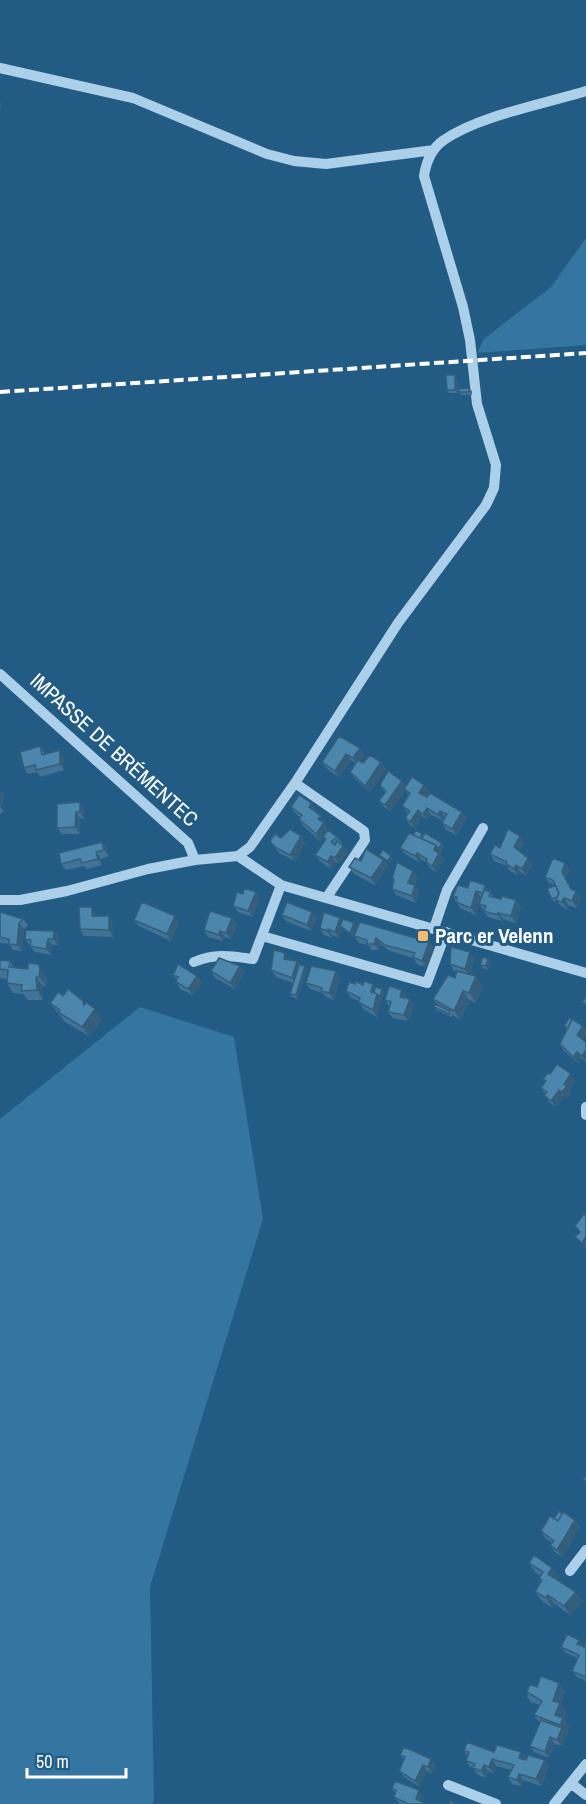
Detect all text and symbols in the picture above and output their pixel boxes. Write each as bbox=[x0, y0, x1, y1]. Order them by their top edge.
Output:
street label: IMPASSE DE BRÉMENTEC bbox=[24, 666, 205, 833]
place label: Parc er Velenn bbox=[435, 921, 553, 950]
marker: Parc er Velenn bbox=[416, 929, 430, 943]
scale bar bbox=[27, 1741, 126, 1779]
text: 50 m bbox=[36, 1749, 69, 1774]

